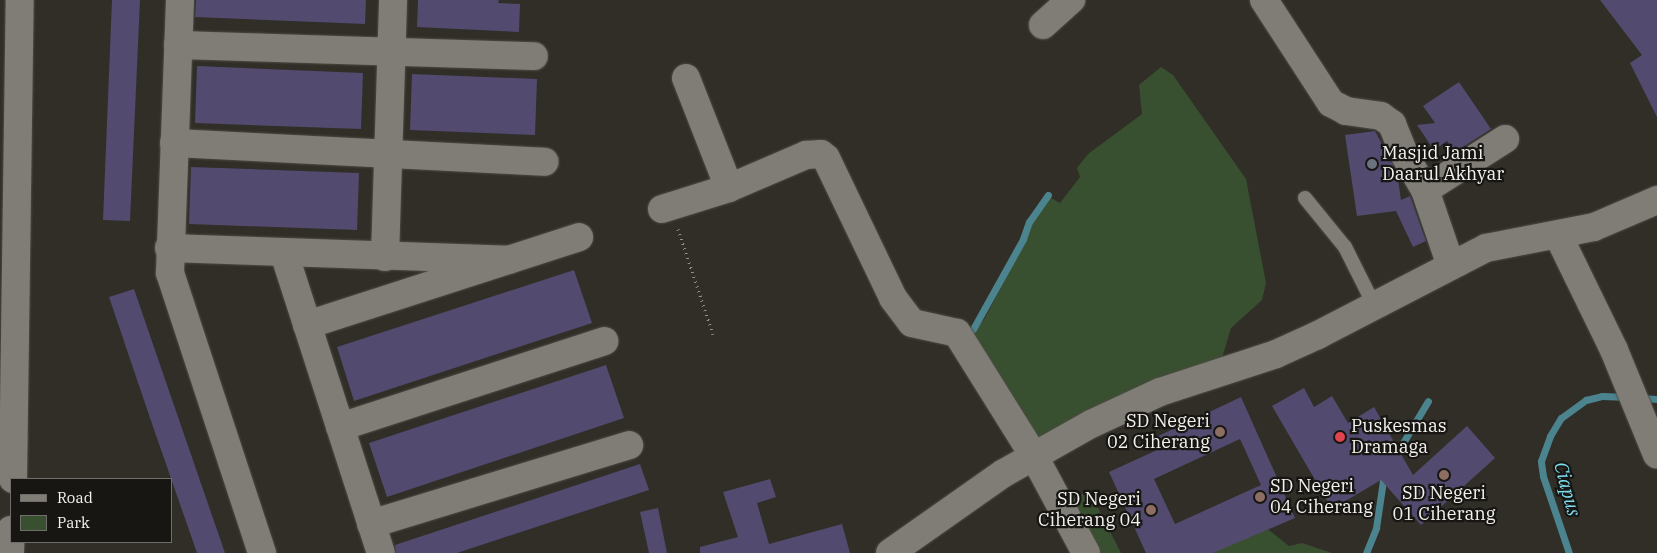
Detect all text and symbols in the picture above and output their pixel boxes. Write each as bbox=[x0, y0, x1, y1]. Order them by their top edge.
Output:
place label: Masjid Jami Daarul Akhyar bbox=[1382, 143, 1504, 186]
marker: Masjid Jami Daarul Akhyar bbox=[1366, 158, 1378, 170]
place label: SD Negeri 02 Ciherang bbox=[1107, 411, 1210, 454]
place label: Puskesmas Dramaga bbox=[1351, 416, 1447, 458]
marker: SD Negeri 02 Ciherang bbox=[1214, 426, 1226, 438]
marker: Puskesmas Dramaga bbox=[1333, 430, 1347, 444]
water label: Ciapus bbox=[1549, 459, 1585, 519]
marker: SD Negeri 01 Ciherang bbox=[1438, 469, 1450, 481]
place label: SD Negeri 04 Ciherang bbox=[1270, 476, 1373, 518]
legend bbox=[10, 478, 172, 543]
place label: SD Negeri 01 Ciherang bbox=[1392, 483, 1496, 526]
text: Road bbox=[57, 488, 93, 507]
place label: SD Negeri Ciherang 04 bbox=[1038, 489, 1141, 532]
marker: SD Negeri 04 Ciherang bbox=[1254, 491, 1266, 503]
marker: SD Negeri Ciherang 04 bbox=[1145, 504, 1157, 516]
text: Park bbox=[57, 513, 90, 532]

